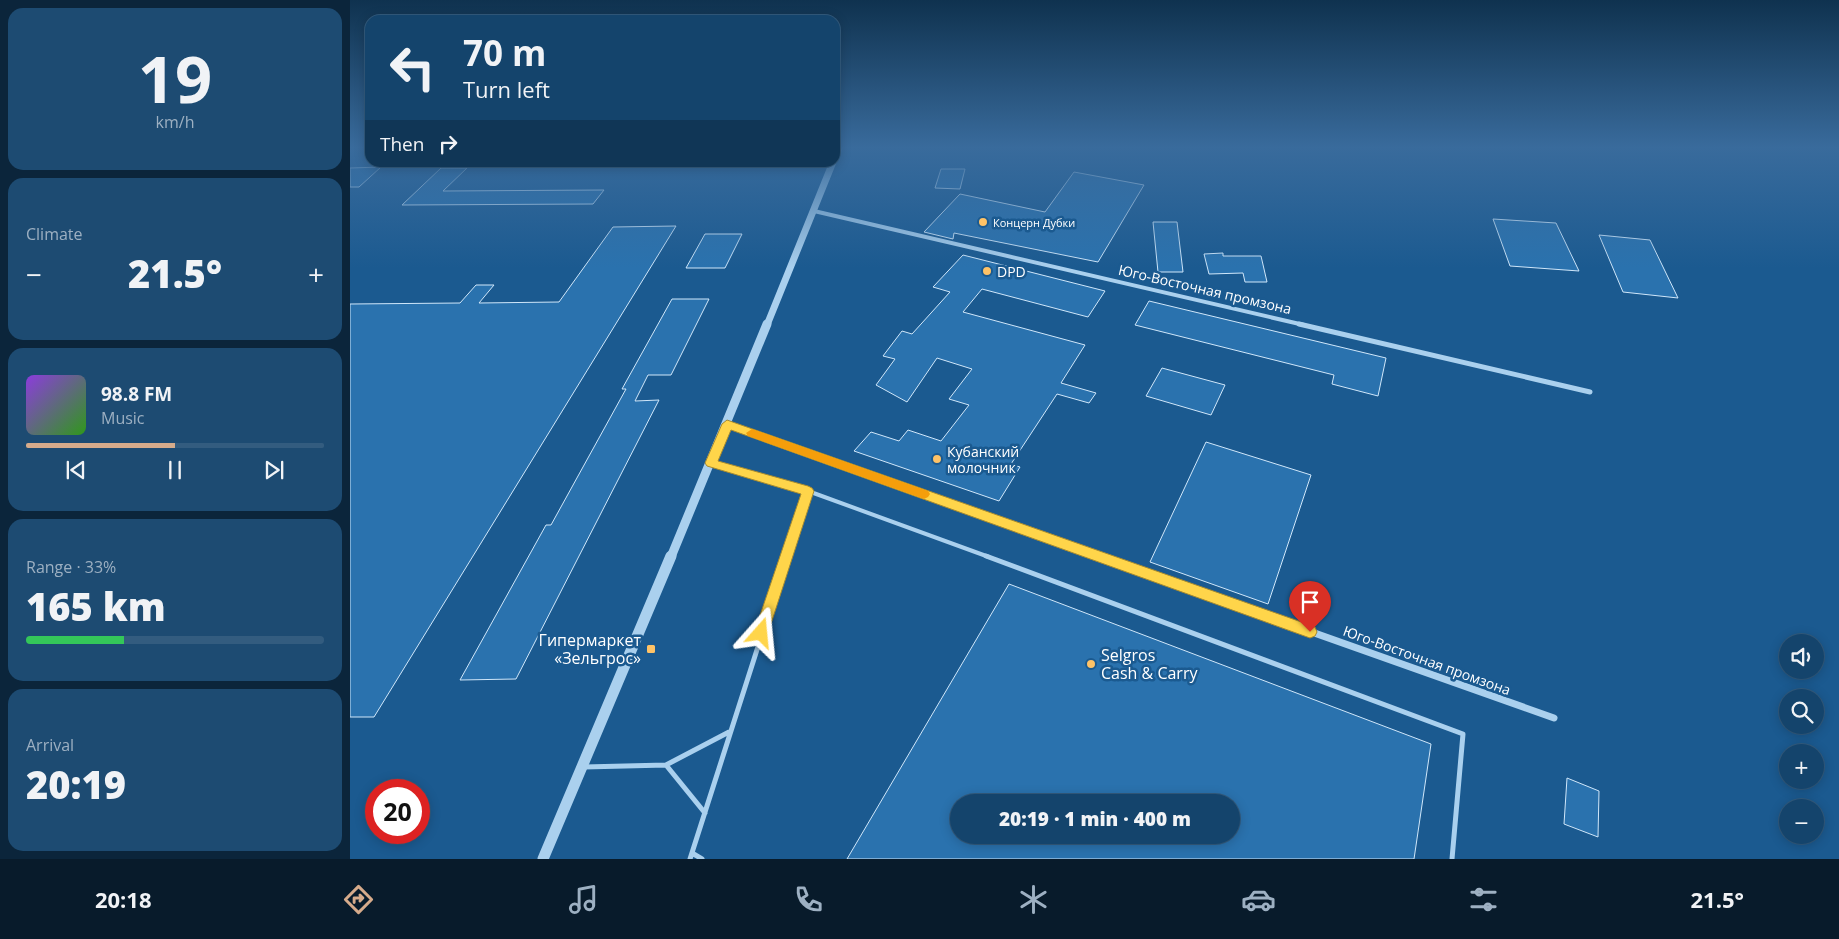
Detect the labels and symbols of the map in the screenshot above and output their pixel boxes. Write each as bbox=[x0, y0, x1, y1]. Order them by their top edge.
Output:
place label: Концерн Дубки bbox=[993, 215, 1075, 230]
marker: Концерн Дубки bbox=[977, 216, 989, 228]
street label: Юго-Восточная промзона bbox=[1117, 260, 1293, 318]
place label: DPD bbox=[997, 262, 1026, 281]
marker: DPD bbox=[981, 265, 993, 277]
place label: Кубанский молочник bbox=[947, 442, 1019, 477]
marker: Кубанский молочник bbox=[931, 453, 943, 465]
pin bbox=[1289, 581, 1331, 632]
position arrow bbox=[734, 606, 786, 658]
street label: Юго-Восточная промзона bbox=[1341, 621, 1513, 699]
place label: Гипермаркет «Зельгрос» bbox=[539, 629, 641, 669]
marker: Гипермаркет «Зельгрос» bbox=[645, 643, 657, 655]
place label: Selgros Cash & Carry bbox=[1101, 644, 1198, 684]
marker: Selgros Cash & Carry bbox=[1085, 658, 1097, 670]
speed limit sign: 20 bbox=[365, 779, 430, 844]

